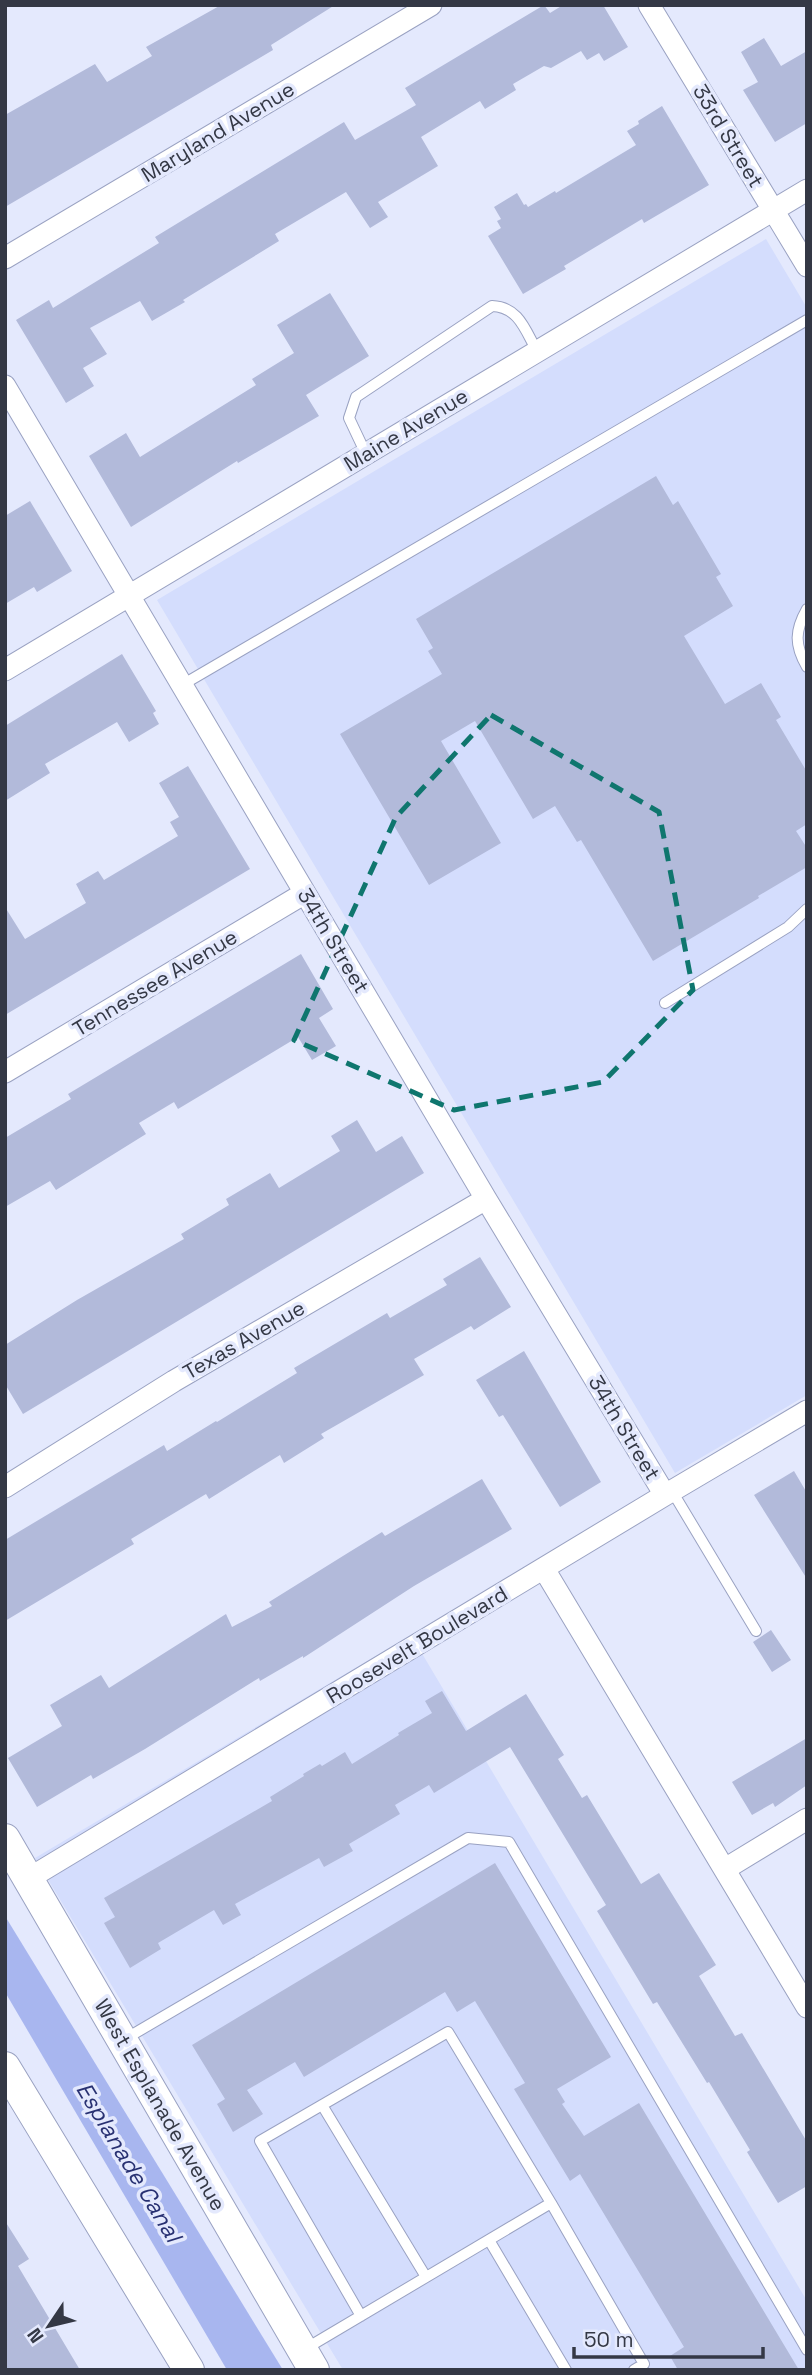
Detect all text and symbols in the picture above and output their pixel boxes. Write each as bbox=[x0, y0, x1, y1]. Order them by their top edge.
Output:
street label: Maryland Avenue bbox=[136, 75, 299, 188]
street label: 33rd Street bbox=[687, 79, 770, 192]
street label: Maine Avenue bbox=[339, 382, 473, 477]
street label: 34th Street bbox=[291, 883, 375, 998]
street label: Tennessee Avenue bbox=[68, 923, 242, 1042]
street label: Texas Avenue bbox=[178, 1294, 310, 1385]
street label: 34th Street bbox=[582, 1370, 666, 1485]
street label: Roosevelt Boulevard bbox=[321, 1580, 512, 1709]
street label: West Esplanade Avenue bbox=[89, 1994, 232, 2215]
water label: Esplanade Canal bbox=[70, 2077, 190, 2249]
north arrow bbox=[14, 2291, 84, 2361]
scale bar bbox=[574, 2316, 763, 2360]
text: N bbox=[22, 2323, 49, 2348]
text: 50 m bbox=[584, 2326, 634, 2353]

